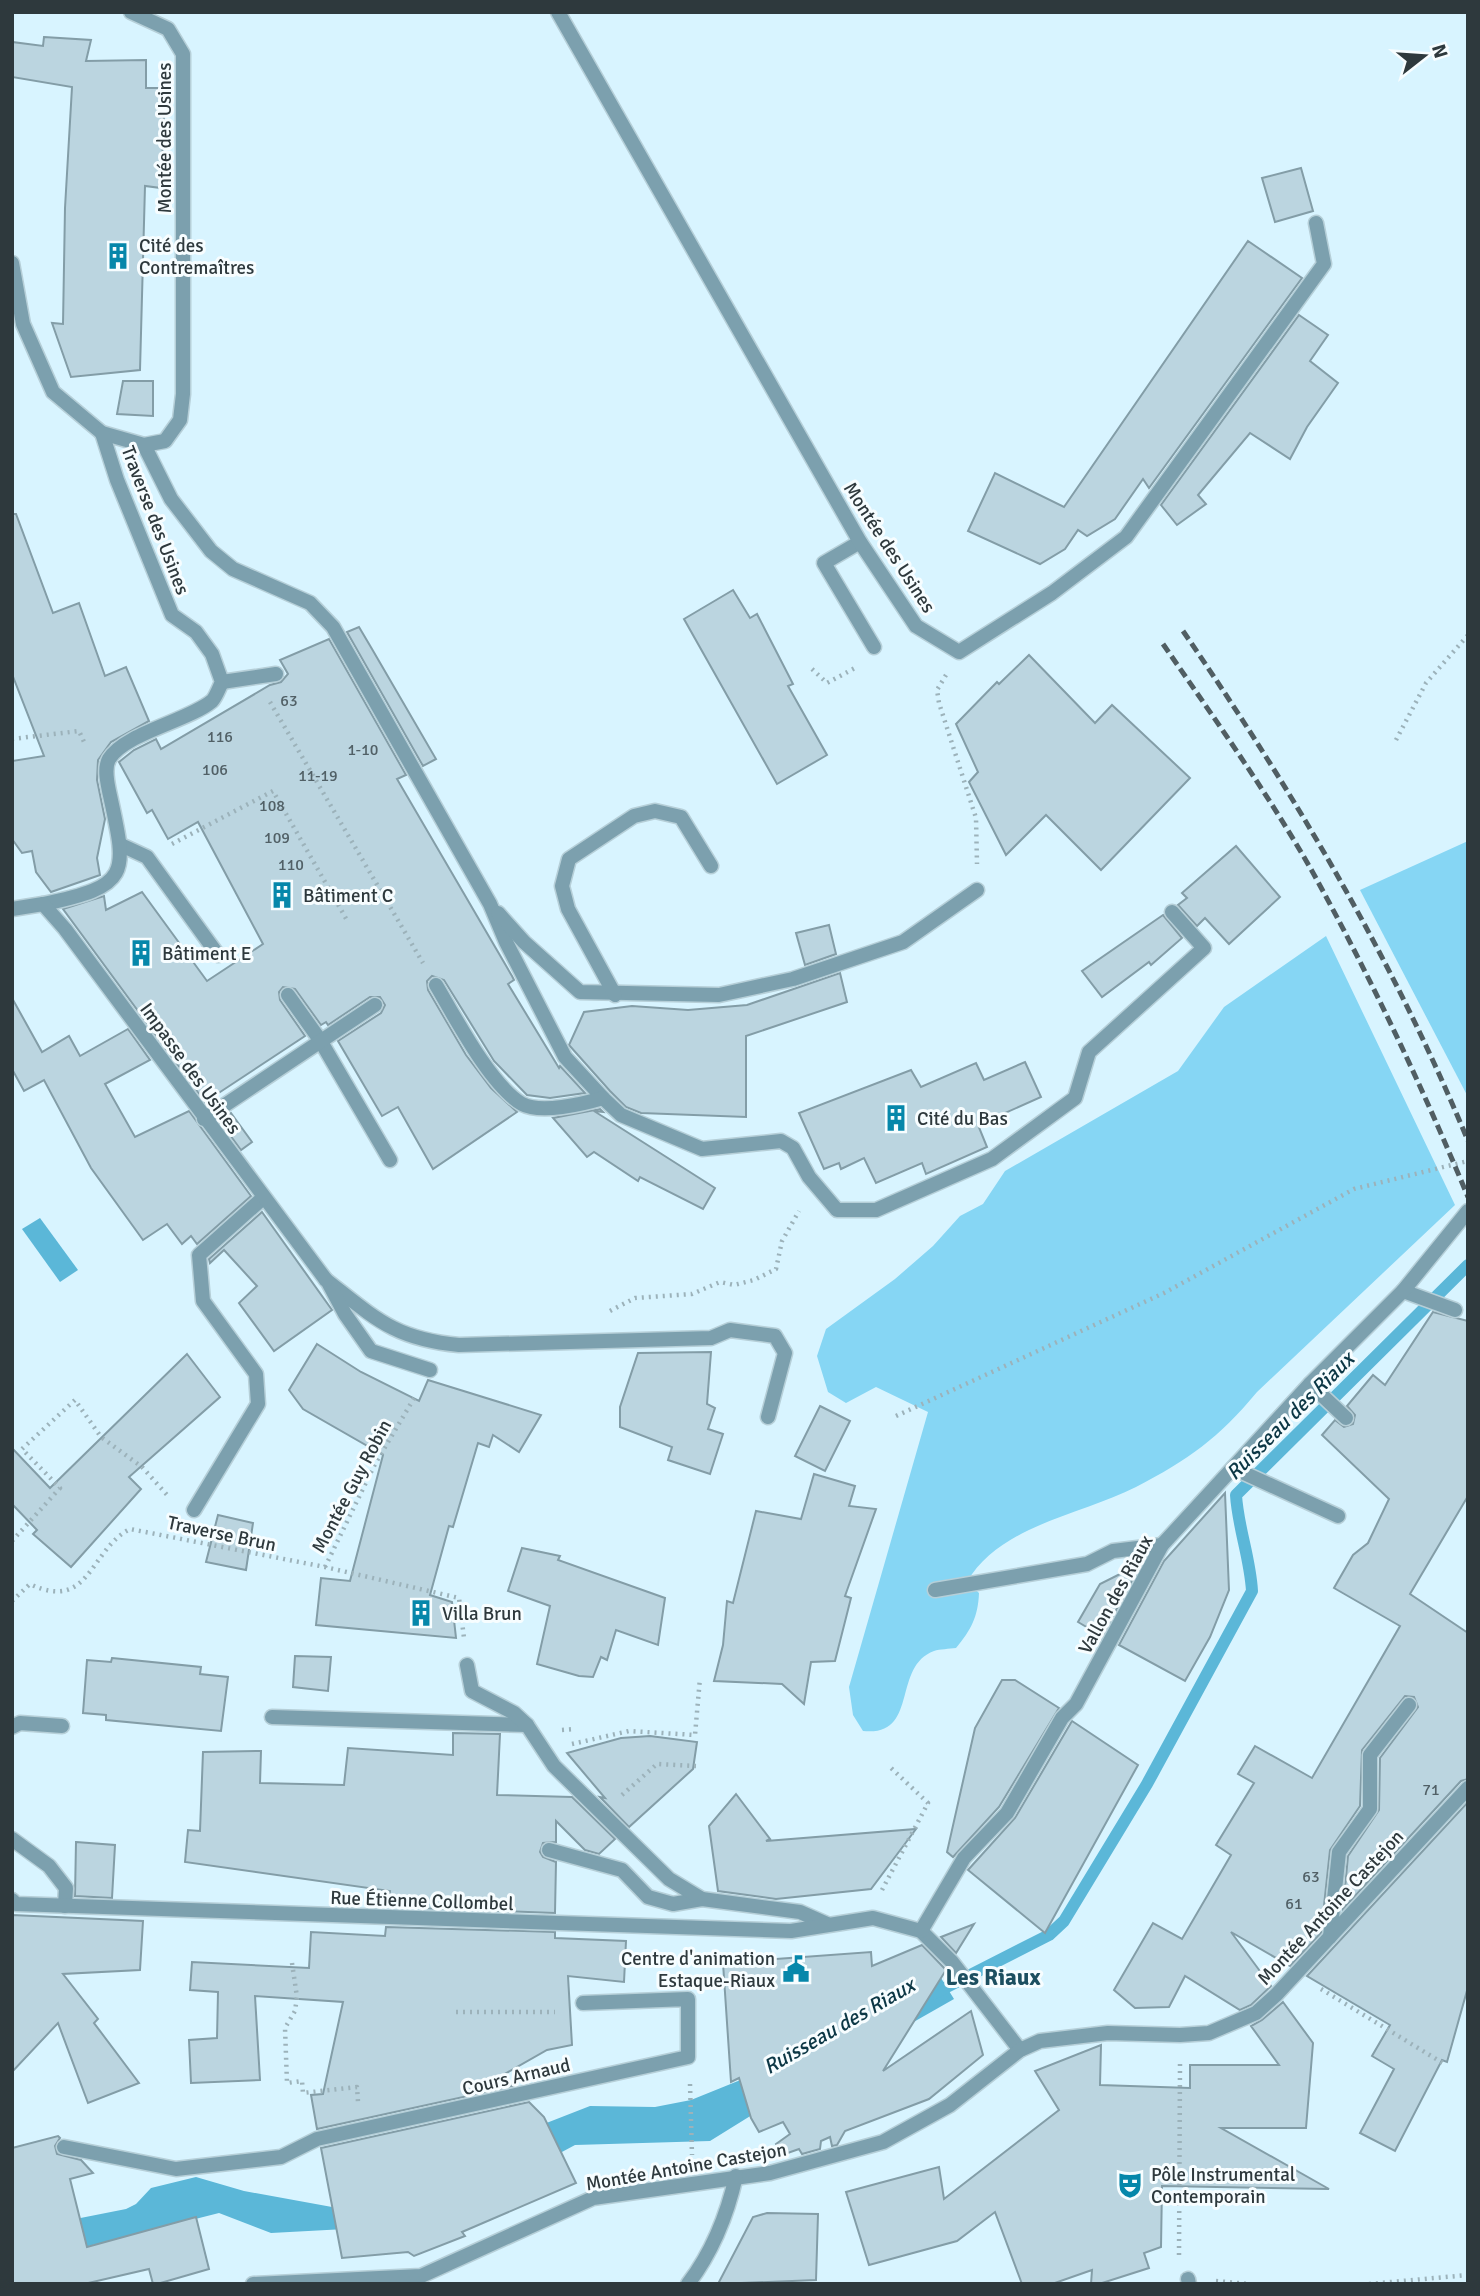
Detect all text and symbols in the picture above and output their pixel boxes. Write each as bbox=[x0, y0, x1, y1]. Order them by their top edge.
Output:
north arrow bbox=[1389, 21, 1459, 91]
text: N bbox=[1426, 41, 1453, 61]
street label: Montée des Usines bbox=[153, 62, 177, 214]
place label: Cité des Contremaîtres bbox=[139, 234, 254, 280]
building icon: Cité des Contremaîtres bbox=[103, 241, 133, 271]
street label: Traverse des Usines bbox=[116, 443, 194, 598]
street label: Montée des Usines bbox=[838, 478, 940, 617]
house number: 63 bbox=[280, 691, 298, 711]
house number: 116 bbox=[207, 727, 233, 747]
house number: 1-10 bbox=[348, 740, 378, 760]
house number: 106 bbox=[202, 760, 228, 780]
house number: 11-19 bbox=[298, 766, 338, 786]
house number: 108 bbox=[259, 796, 285, 816]
house number: 109 bbox=[264, 828, 290, 848]
house number: 110 bbox=[278, 855, 304, 875]
building icon: Bâtiment C bbox=[267, 880, 297, 910]
place label: Bâtiment C bbox=[303, 884, 393, 908]
building icon: Bâtiment E bbox=[126, 938, 156, 968]
place label: Bâtiment E bbox=[162, 942, 251, 966]
street label: Impasse des Usines bbox=[134, 998, 246, 1139]
building icon: Cité du Bas bbox=[881, 1103, 911, 1133]
place label: Cité du Bas bbox=[917, 1107, 1008, 1131]
water label: Ruisseau des Riaux bbox=[1221, 1345, 1361, 1485]
street label: Montée Guy Robin bbox=[307, 1416, 397, 1557]
street label: Traverse Brun bbox=[165, 1511, 278, 1557]
street label: Vallon des Riaux bbox=[1073, 1531, 1159, 1658]
building icon: Villa Brun bbox=[406, 1598, 436, 1628]
place label: Villa Brun bbox=[442, 1602, 522, 1626]
house number: 71 bbox=[1422, 1780, 1440, 1800]
street label: Montée Antoine Castejon bbox=[1253, 1825, 1409, 1990]
house number: 63 bbox=[1302, 1867, 1320, 1887]
street label: Rue Étienne Collombel bbox=[330, 1886, 514, 1916]
house number: 61 bbox=[1285, 1894, 1303, 1914]
place label: Centre d'animation Estaque-Riaux bbox=[621, 1947, 775, 1993]
public building icon: Centre d'animation Estaque-Riaux bbox=[781, 1954, 811, 1984]
district label: Les Riaux bbox=[946, 1963, 1041, 1992]
water label: Ruisseau des Riaux bbox=[759, 1971, 921, 2080]
street label: Cours Arnaud bbox=[460, 2053, 573, 2101]
street label: Montée Antoine Castejon bbox=[584, 2137, 789, 2196]
place label: Pôle Instrumental Contemporain bbox=[1151, 2163, 1295, 2209]
theatre icon: Pôle Instrumental Contemporain bbox=[1115, 2170, 1145, 2200]

